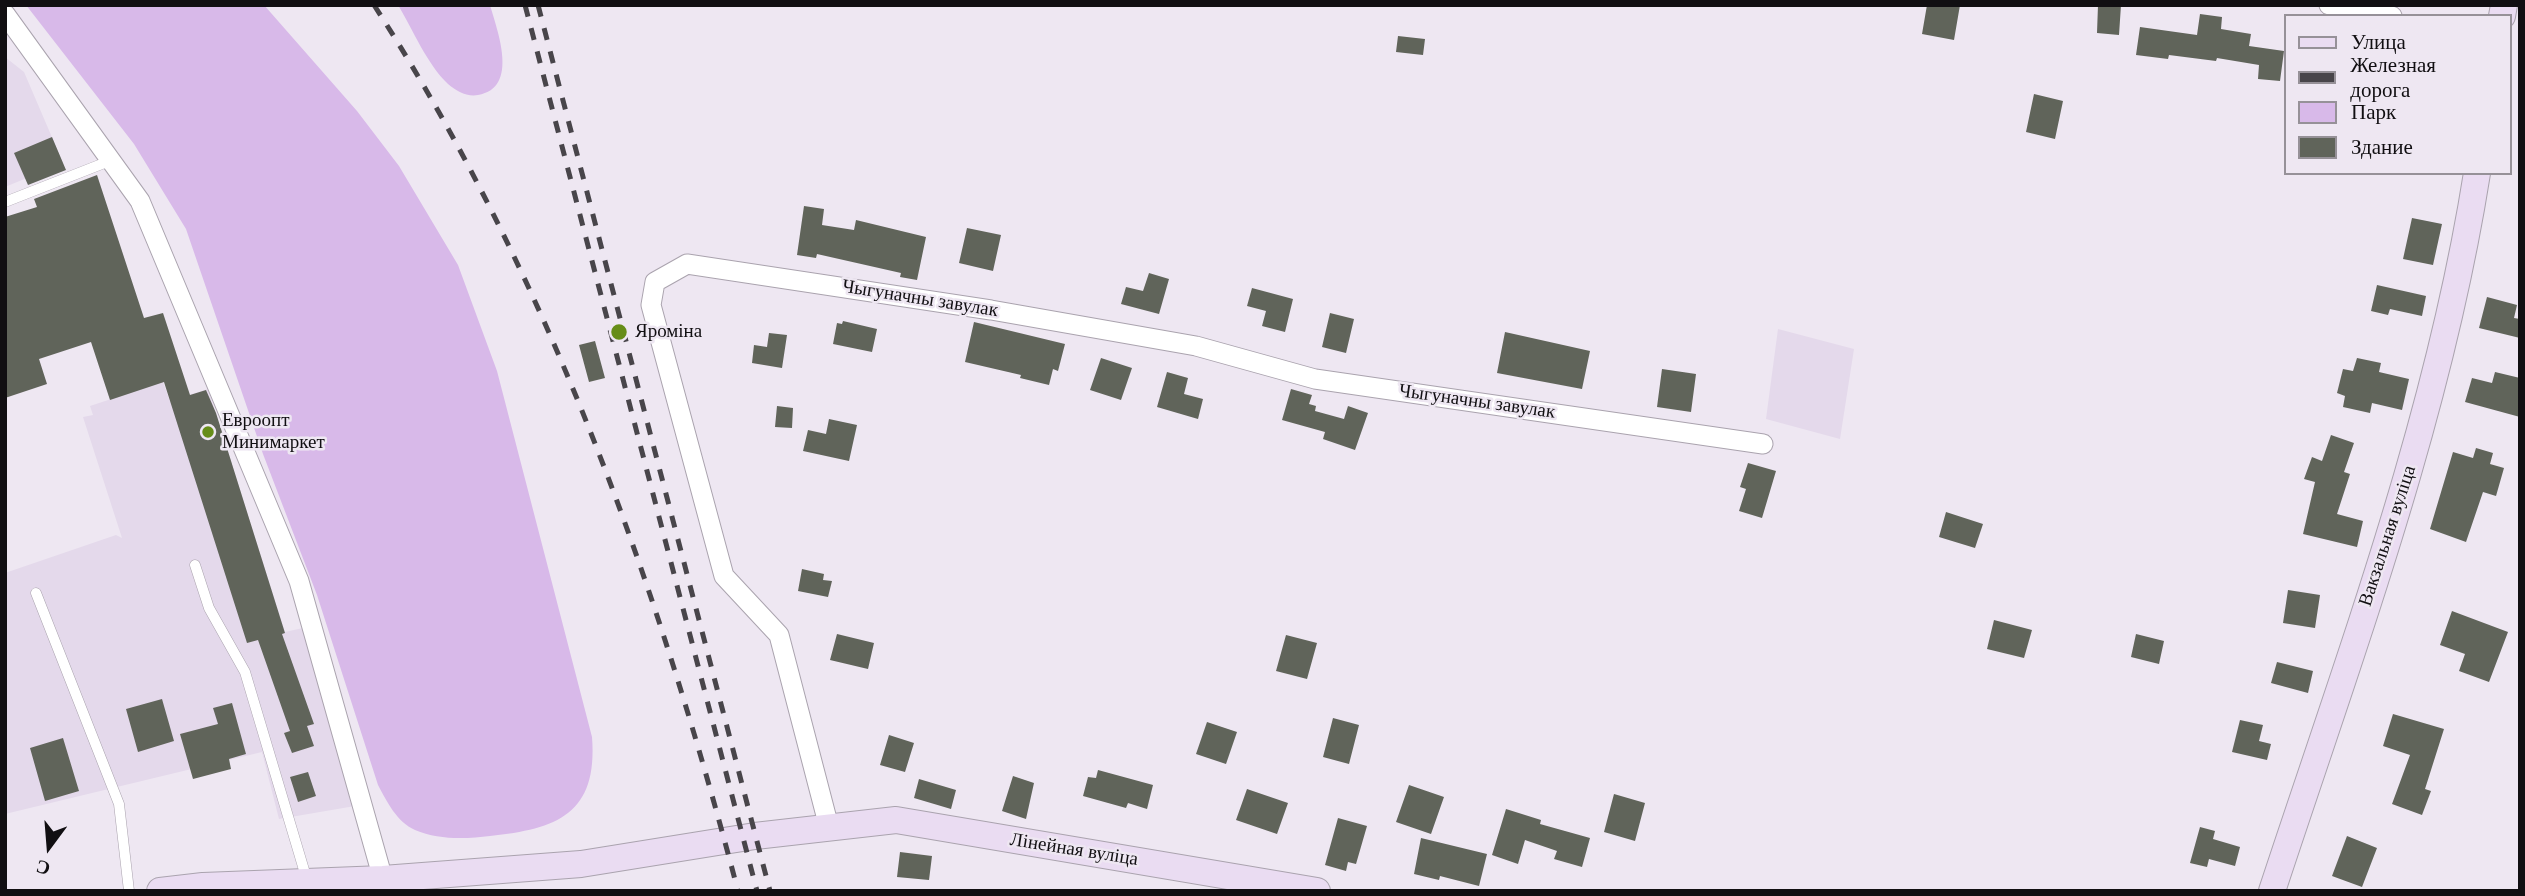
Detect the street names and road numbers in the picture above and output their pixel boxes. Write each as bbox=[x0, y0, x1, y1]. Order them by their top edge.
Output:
street label: Чыгуначны завулак bbox=[840, 275, 1000, 323]
street label: Чыгуначны завулак bbox=[1397, 380, 1557, 424]
street label: Вакзальная вуліца bbox=[2354, 463, 2422, 609]
street label: Лінейная вуліца bbox=[1008, 829, 1140, 871]

